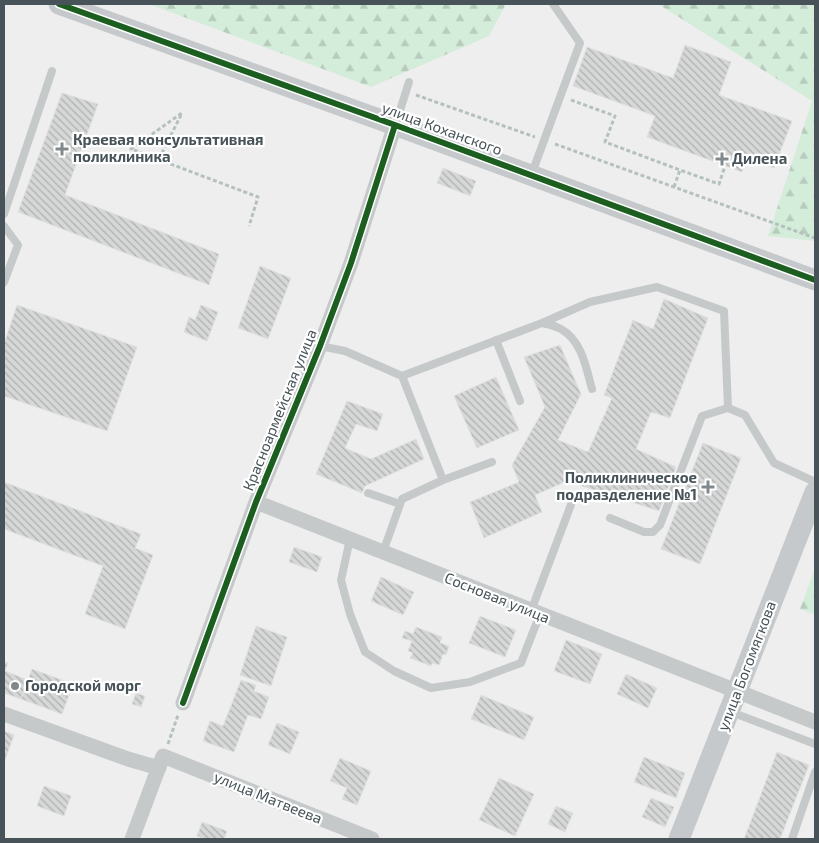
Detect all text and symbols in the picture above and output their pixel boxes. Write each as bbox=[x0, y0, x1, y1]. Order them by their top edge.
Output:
street label: улица Коханского bbox=[379, 98, 505, 159]
place label: Краевая консультативная поликлиника bbox=[73, 130, 264, 165]
marker: Краевая консультативная поликлиника bbox=[55, 142, 69, 156]
place label: Дилена bbox=[732, 149, 787, 167]
marker: Дилена bbox=[716, 153, 728, 165]
street label: Красноармейская улица bbox=[238, 326, 321, 494]
place label: Поликлиническое подразделение №1 bbox=[556, 468, 697, 503]
marker: Поликлиническое подразделение №1 bbox=[701, 480, 715, 494]
street label: Сосновая улица bbox=[442, 568, 553, 627]
street label: улица Богомягкова bbox=[713, 598, 780, 733]
place label: Городской морг bbox=[25, 676, 141, 694]
marker: Городской морг bbox=[9, 680, 21, 692]
street label: улица Матвеева bbox=[211, 767, 325, 828]

